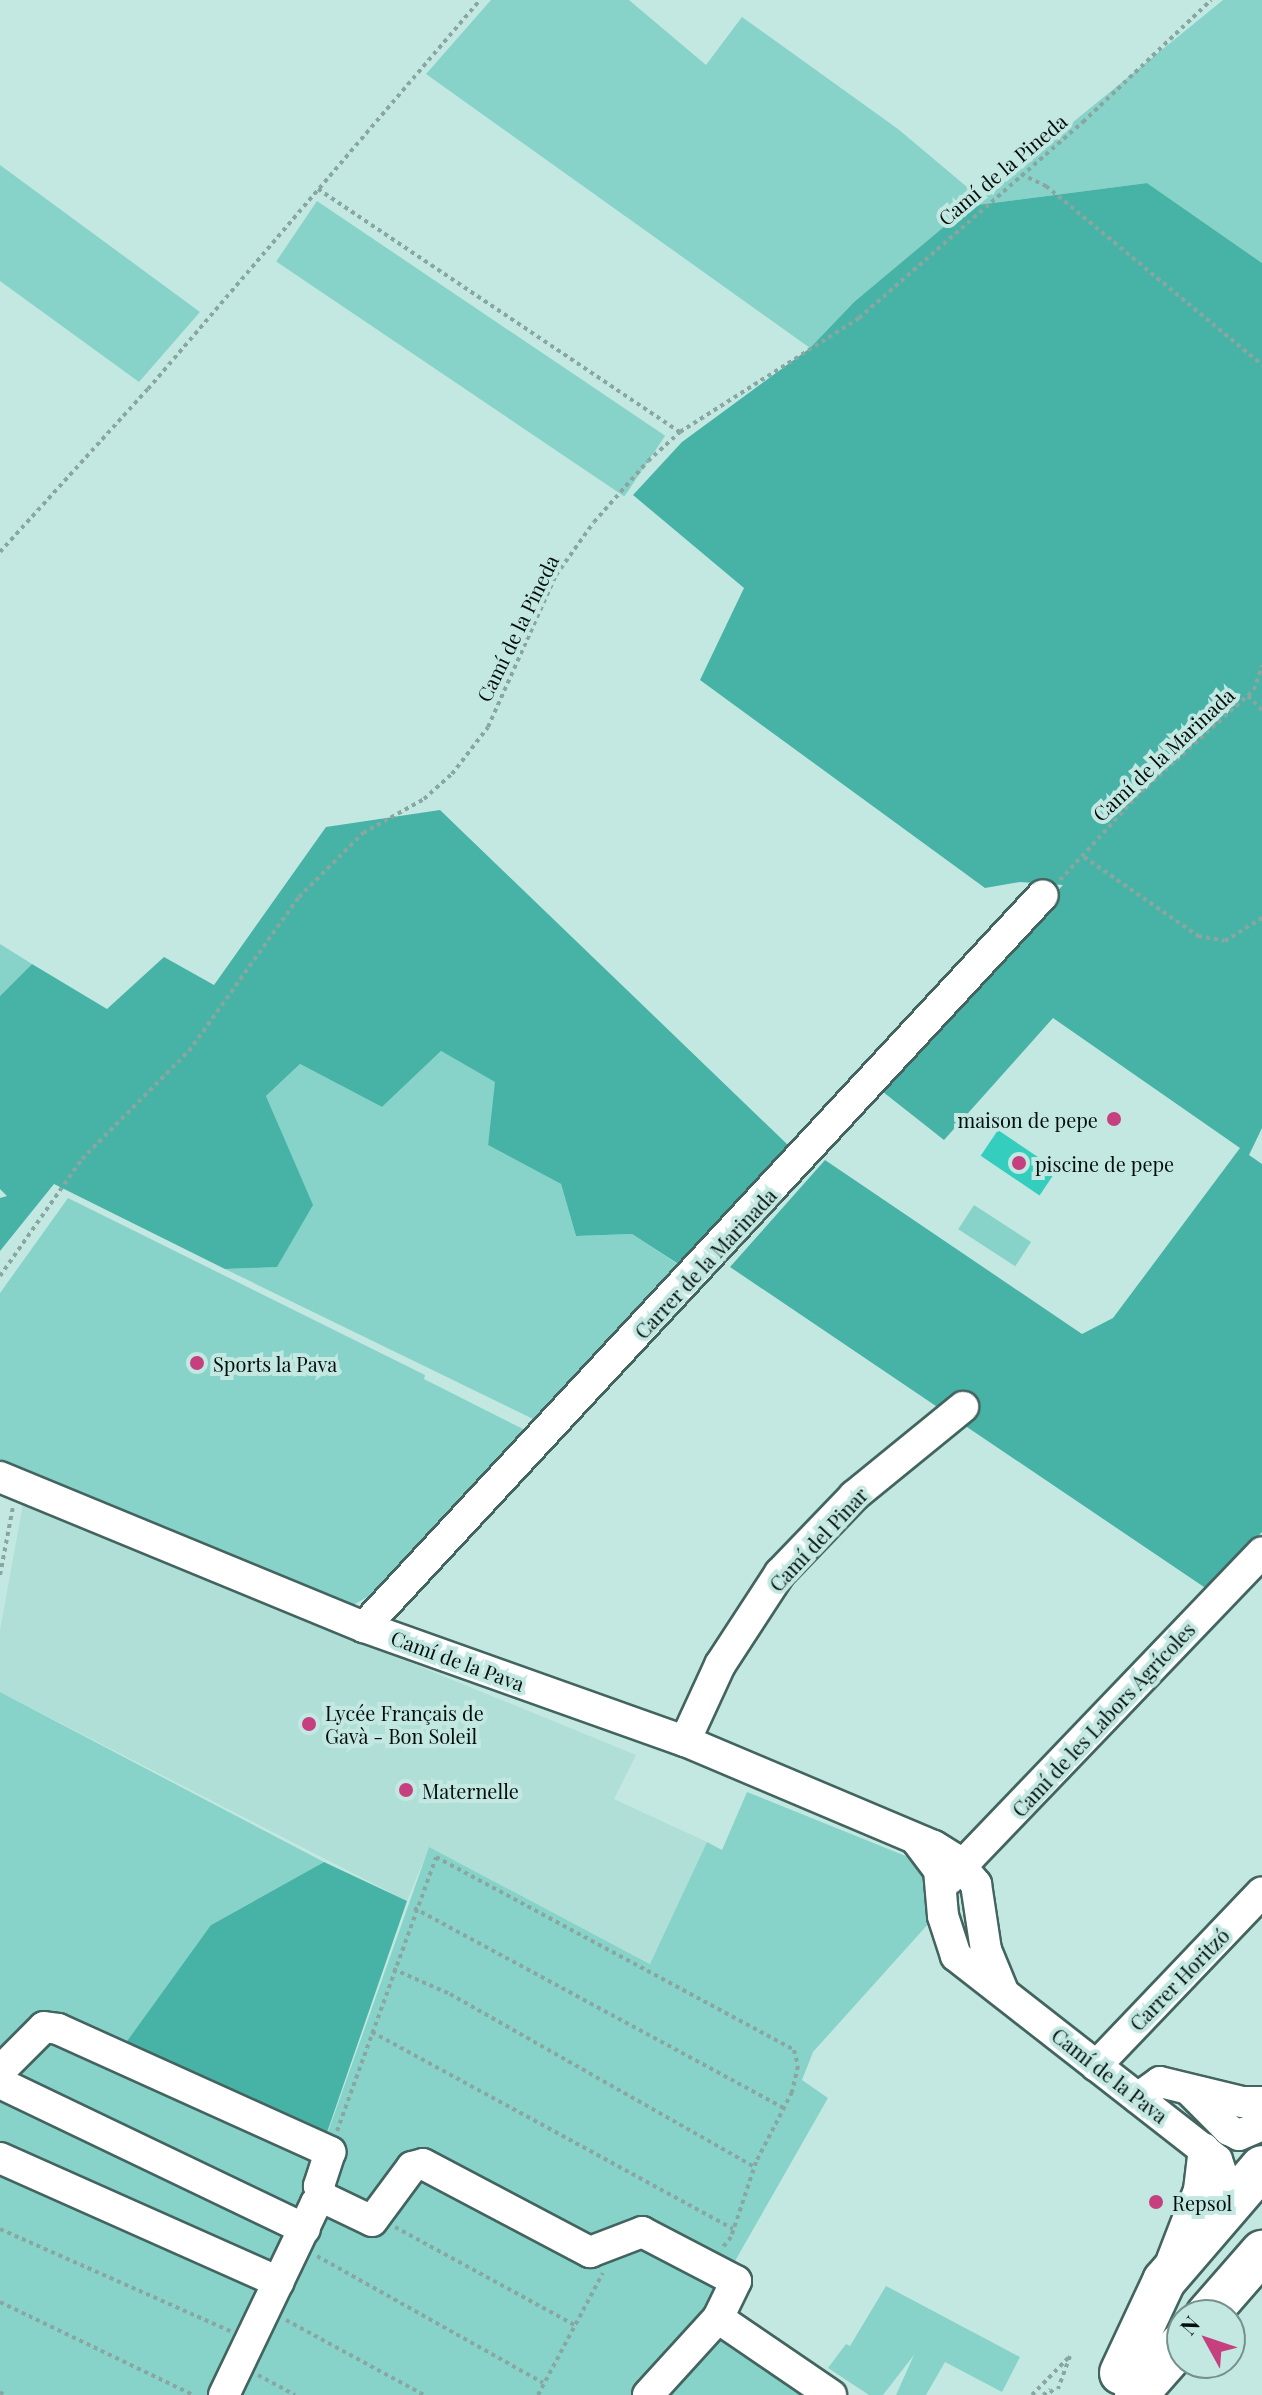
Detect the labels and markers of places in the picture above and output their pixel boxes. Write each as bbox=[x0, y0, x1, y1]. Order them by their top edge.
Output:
place label: maison de pepe bbox=[957, 1107, 1098, 1131]
marker: maison de pepe bbox=[1105, 1110, 1123, 1128]
place label: piscine de pepe bbox=[1035, 1151, 1174, 1175]
marker: piscine de pepe bbox=[1010, 1154, 1028, 1172]
place label: Sports la Pava bbox=[213, 1351, 338, 1375]
marker: Sports la Pava bbox=[188, 1354, 206, 1372]
place label: Lycée Français de Gavà - Bon Soleil bbox=[325, 1700, 484, 1747]
marker: Lycée Français de Gavà - Bon Soleil bbox=[300, 1715, 318, 1733]
place label: Maternelle bbox=[422, 1778, 519, 1802]
marker: Maternelle bbox=[397, 1781, 415, 1799]
place label: Repsol bbox=[1172, 2190, 1232, 2214]
marker: Repsol bbox=[1147, 2193, 1165, 2211]

